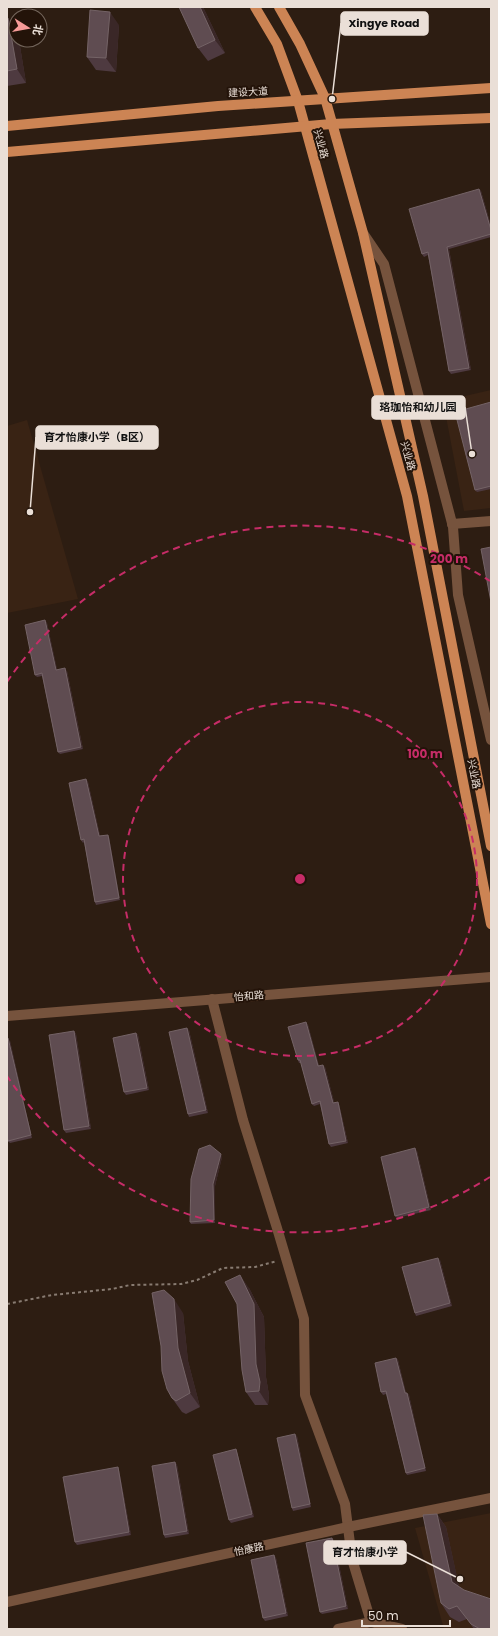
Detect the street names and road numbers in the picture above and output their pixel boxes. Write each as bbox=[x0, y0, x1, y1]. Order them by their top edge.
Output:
street label: 建设大道 bbox=[228, 83, 268, 101]
street label: 兴业路 bbox=[310, 128, 332, 160]
street label: 兴业路 bbox=[397, 440, 419, 472]
street label: 兴业路 bbox=[464, 758, 484, 790]
street label: 怡和路 bbox=[233, 987, 265, 1005]
street label: 怡康路 bbox=[233, 1539, 265, 1559]

